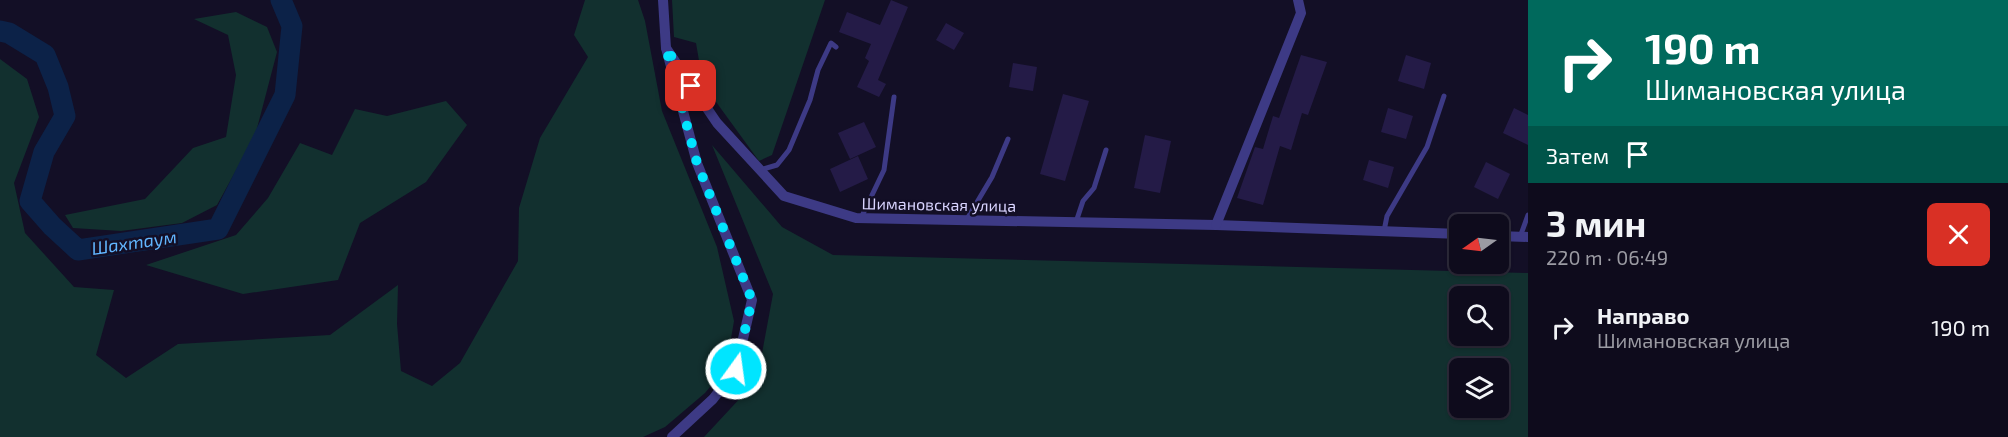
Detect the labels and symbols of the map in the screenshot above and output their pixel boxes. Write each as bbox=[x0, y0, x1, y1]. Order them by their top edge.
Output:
pin bbox=[665, 60, 716, 111]
street label: Шимановская улица bbox=[862, 193, 1016, 216]
north arrow bbox=[1449, 214, 1509, 274]
water label: Шахтаум bbox=[90, 225, 178, 259]
position arrow bbox=[704, 337, 768, 401]

